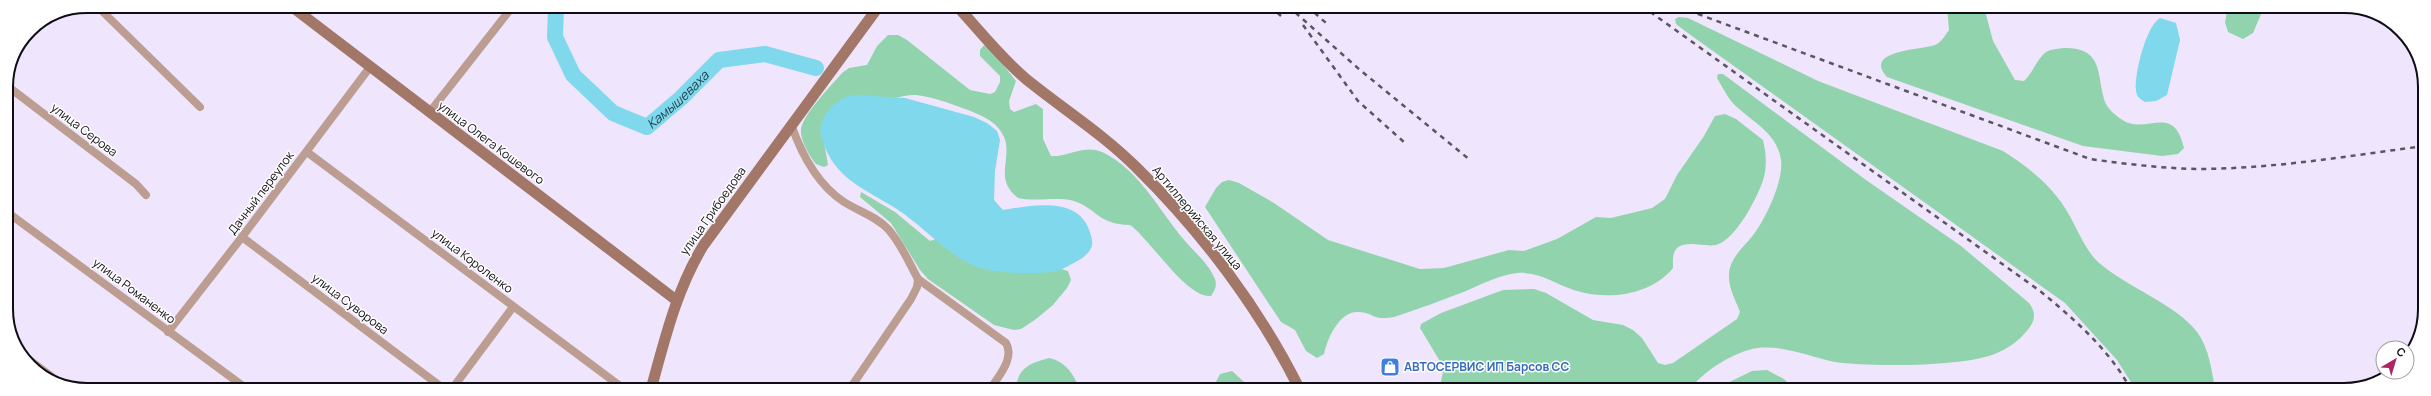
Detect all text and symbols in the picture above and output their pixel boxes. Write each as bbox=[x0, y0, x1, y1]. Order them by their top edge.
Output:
water label: Камышеваха bbox=[643, 66, 713, 133]
street label: улица Олега Кошевого bbox=[435, 97, 548, 188]
street label: улица Серова bbox=[48, 99, 121, 160]
street label: Дачный переулок bbox=[224, 147, 298, 238]
street label: Артиллерийская улица bbox=[1149, 162, 1246, 273]
street label: улица Грибоедова bbox=[676, 163, 750, 258]
street label: улица Короленко bbox=[428, 224, 517, 297]
street label: улица Романенко bbox=[89, 254, 179, 327]
street label: улица Суворова bbox=[308, 269, 392, 338]
north arrow bbox=[2375, 340, 2415, 380]
text: С bbox=[2394, 343, 2409, 360]
shop icon: АВТОСЕРВИС ИП Барсов СС bbox=[1379, 356, 1401, 378]
place label: АВТОСЕРВИС ИП Барсов СС bbox=[1404, 358, 1569, 375]

